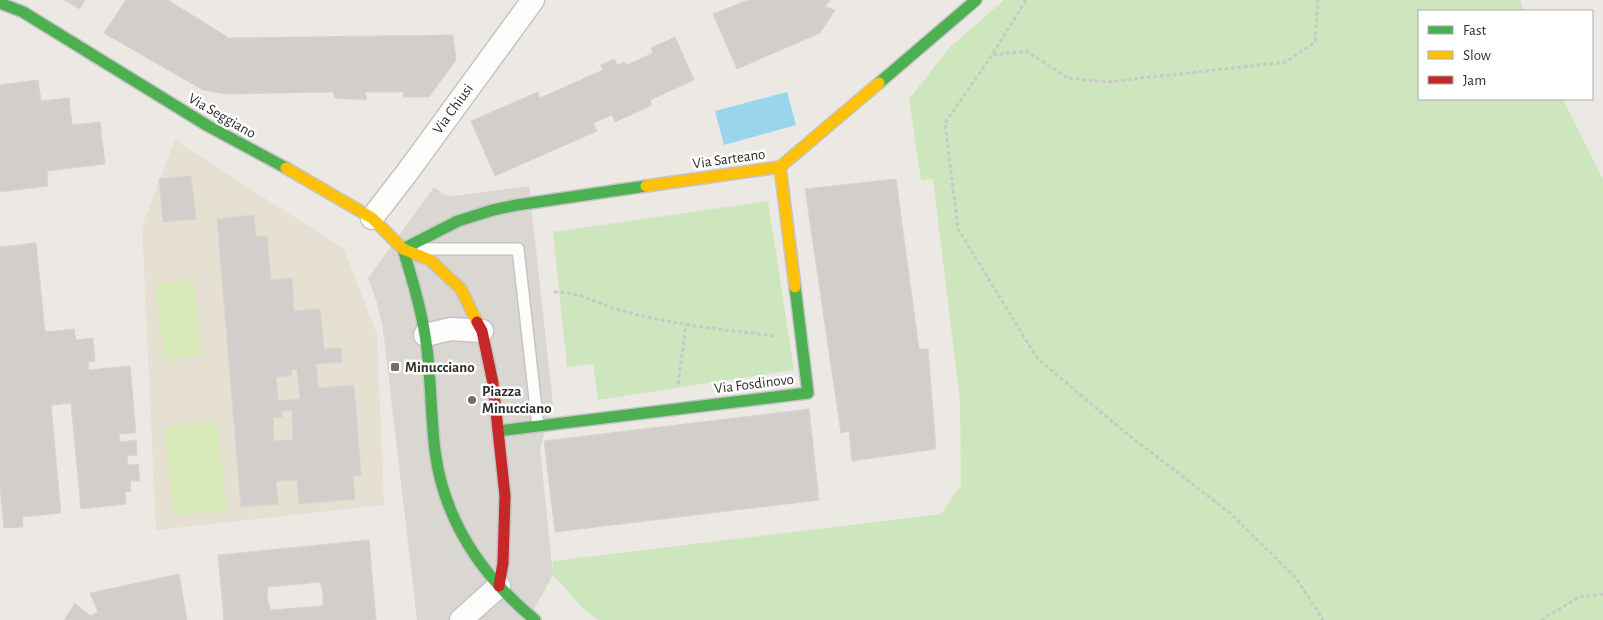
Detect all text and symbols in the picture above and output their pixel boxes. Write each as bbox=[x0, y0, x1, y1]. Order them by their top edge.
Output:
legend bbox=[1418, 10, 1593, 100]
text: Fast bbox=[1463, 23, 1487, 38]
text: Slow bbox=[1463, 48, 1491, 63]
text: Jam bbox=[1463, 73, 1486, 88]
street label: Via Chiusi bbox=[430, 81, 476, 137]
street label: Via Seggiano bbox=[186, 91, 258, 141]
street label: Via Sarteano bbox=[692, 146, 766, 172]
place label: Minucciano bbox=[405, 360, 475, 375]
marker: Minucciano bbox=[389, 361, 401, 373]
street label: Via Fosdinovo bbox=[713, 372, 795, 396]
place label: Piazza Minucciano bbox=[482, 384, 552, 416]
marker: Piazza Minucciano bbox=[466, 394, 478, 406]

